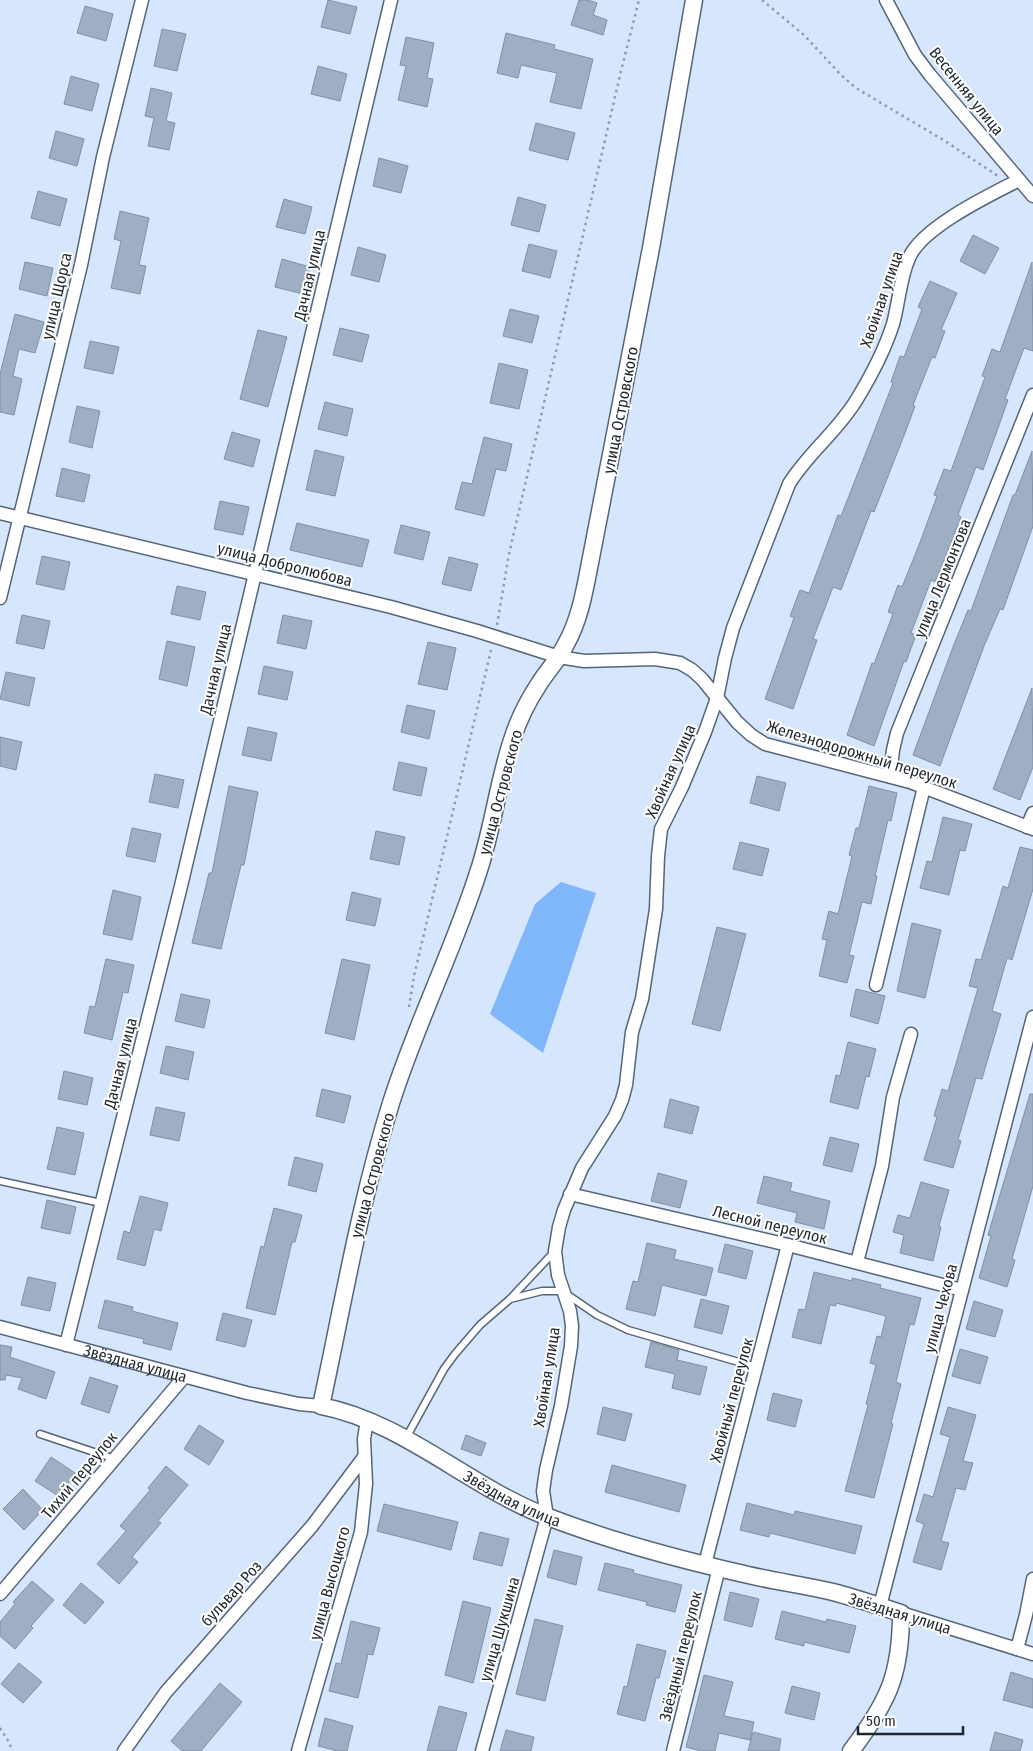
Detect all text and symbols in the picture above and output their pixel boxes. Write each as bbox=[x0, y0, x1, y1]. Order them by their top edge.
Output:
street label: Весенняя улица bbox=[925, 43, 1008, 139]
street label: Дачная улица bbox=[290, 228, 329, 323]
street label: Хвойная улица bbox=[856, 248, 907, 350]
street label: улица Щорса bbox=[37, 251, 76, 341]
street label: улица Островского bbox=[599, 345, 642, 475]
street label: улица Лермонтова bbox=[910, 516, 975, 640]
street label: улица Добролюбова bbox=[216, 539, 354, 590]
street label: Дачная улица bbox=[196, 622, 235, 717]
street label: Железнодорожный переулок bbox=[764, 716, 960, 793]
street label: Хвойная улица bbox=[641, 721, 700, 821]
street label: улица Островского bbox=[475, 727, 526, 857]
street label: Дачная улица bbox=[100, 1016, 141, 1111]
street label: улица Островского bbox=[347, 1110, 398, 1240]
street label: Лесной переулок bbox=[711, 1201, 830, 1248]
street label: улица Чехова bbox=[919, 1261, 962, 1355]
street label: Хвойная улица bbox=[529, 1326, 564, 1428]
street label: Хвойный переулок bbox=[706, 1335, 757, 1464]
street label: Звёздная улица bbox=[81, 1341, 189, 1387]
street label: Тихий переулок bbox=[38, 1428, 121, 1523]
street label: Звёздная улица bbox=[460, 1466, 563, 1531]
street label: улица Высоцкого bbox=[305, 1524, 354, 1642]
street label: бульвар Роз bbox=[197, 1557, 266, 1630]
street label: улица Шукшина bbox=[475, 1574, 524, 1684]
street label: Звёздный переулок bbox=[655, 1589, 706, 1723]
street label: Звёздная улица bbox=[846, 1589, 954, 1638]
scale bar bbox=[858, 1704, 963, 1736]
text: 50 m bbox=[866, 1712, 896, 1730]

